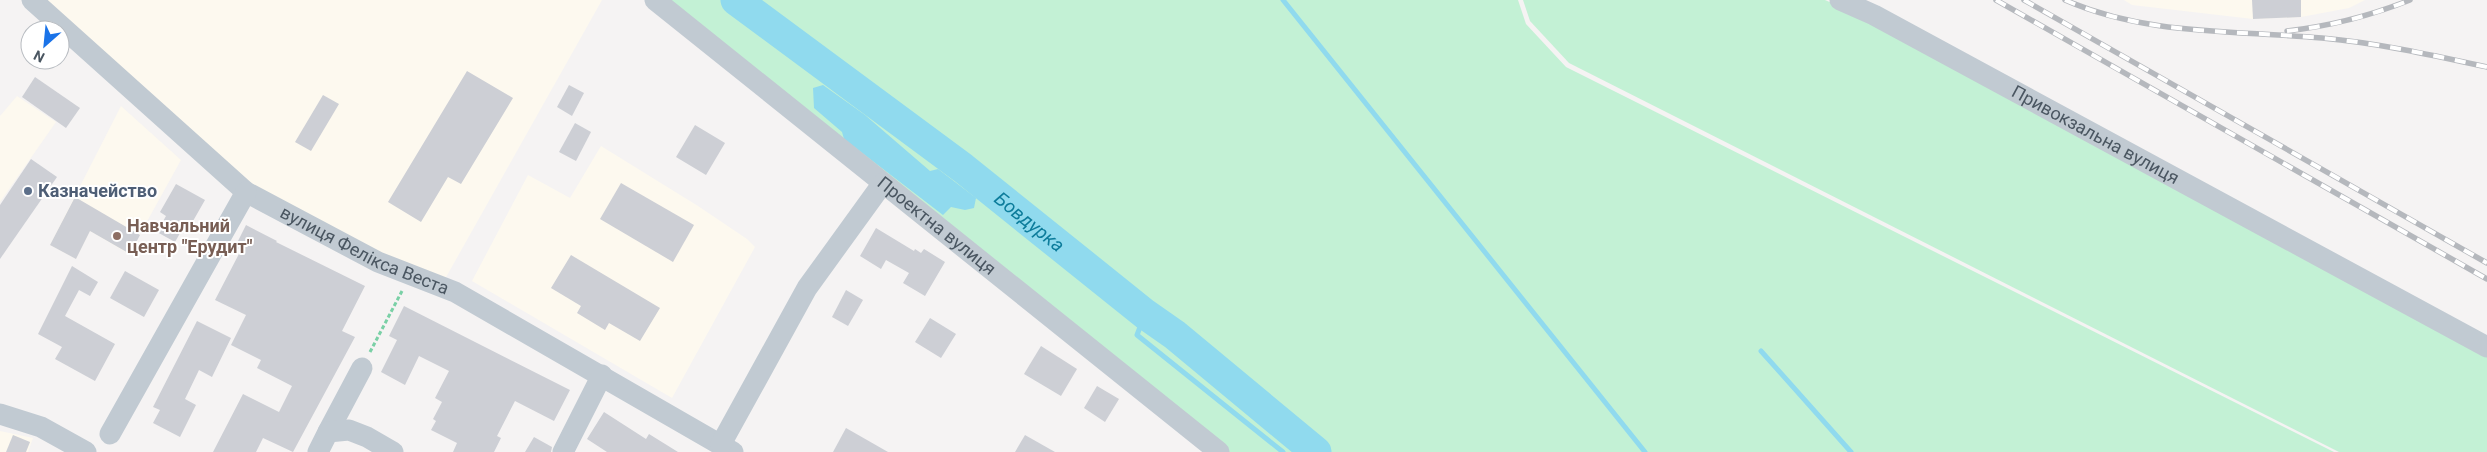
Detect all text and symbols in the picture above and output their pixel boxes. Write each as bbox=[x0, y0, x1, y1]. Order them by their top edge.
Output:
north arrow bbox=[20, 20, 70, 70]
text: N bbox=[31, 47, 47, 66]
street label: Привокзальна вулиця bbox=[2008, 81, 2183, 188]
street label: Проектна вулиця bbox=[874, 172, 1000, 279]
place label: Казначейство bbox=[38, 180, 157, 201]
marker: Казначейство bbox=[22, 185, 34, 197]
water label: Бовдурка bbox=[990, 187, 1069, 257]
street label: вулиця Фелікса Веста bbox=[277, 201, 452, 299]
place label: Навчальний центр "Ерудит" bbox=[127, 215, 253, 257]
marker: Навчальний центр "Ерудит" bbox=[111, 230, 123, 242]

